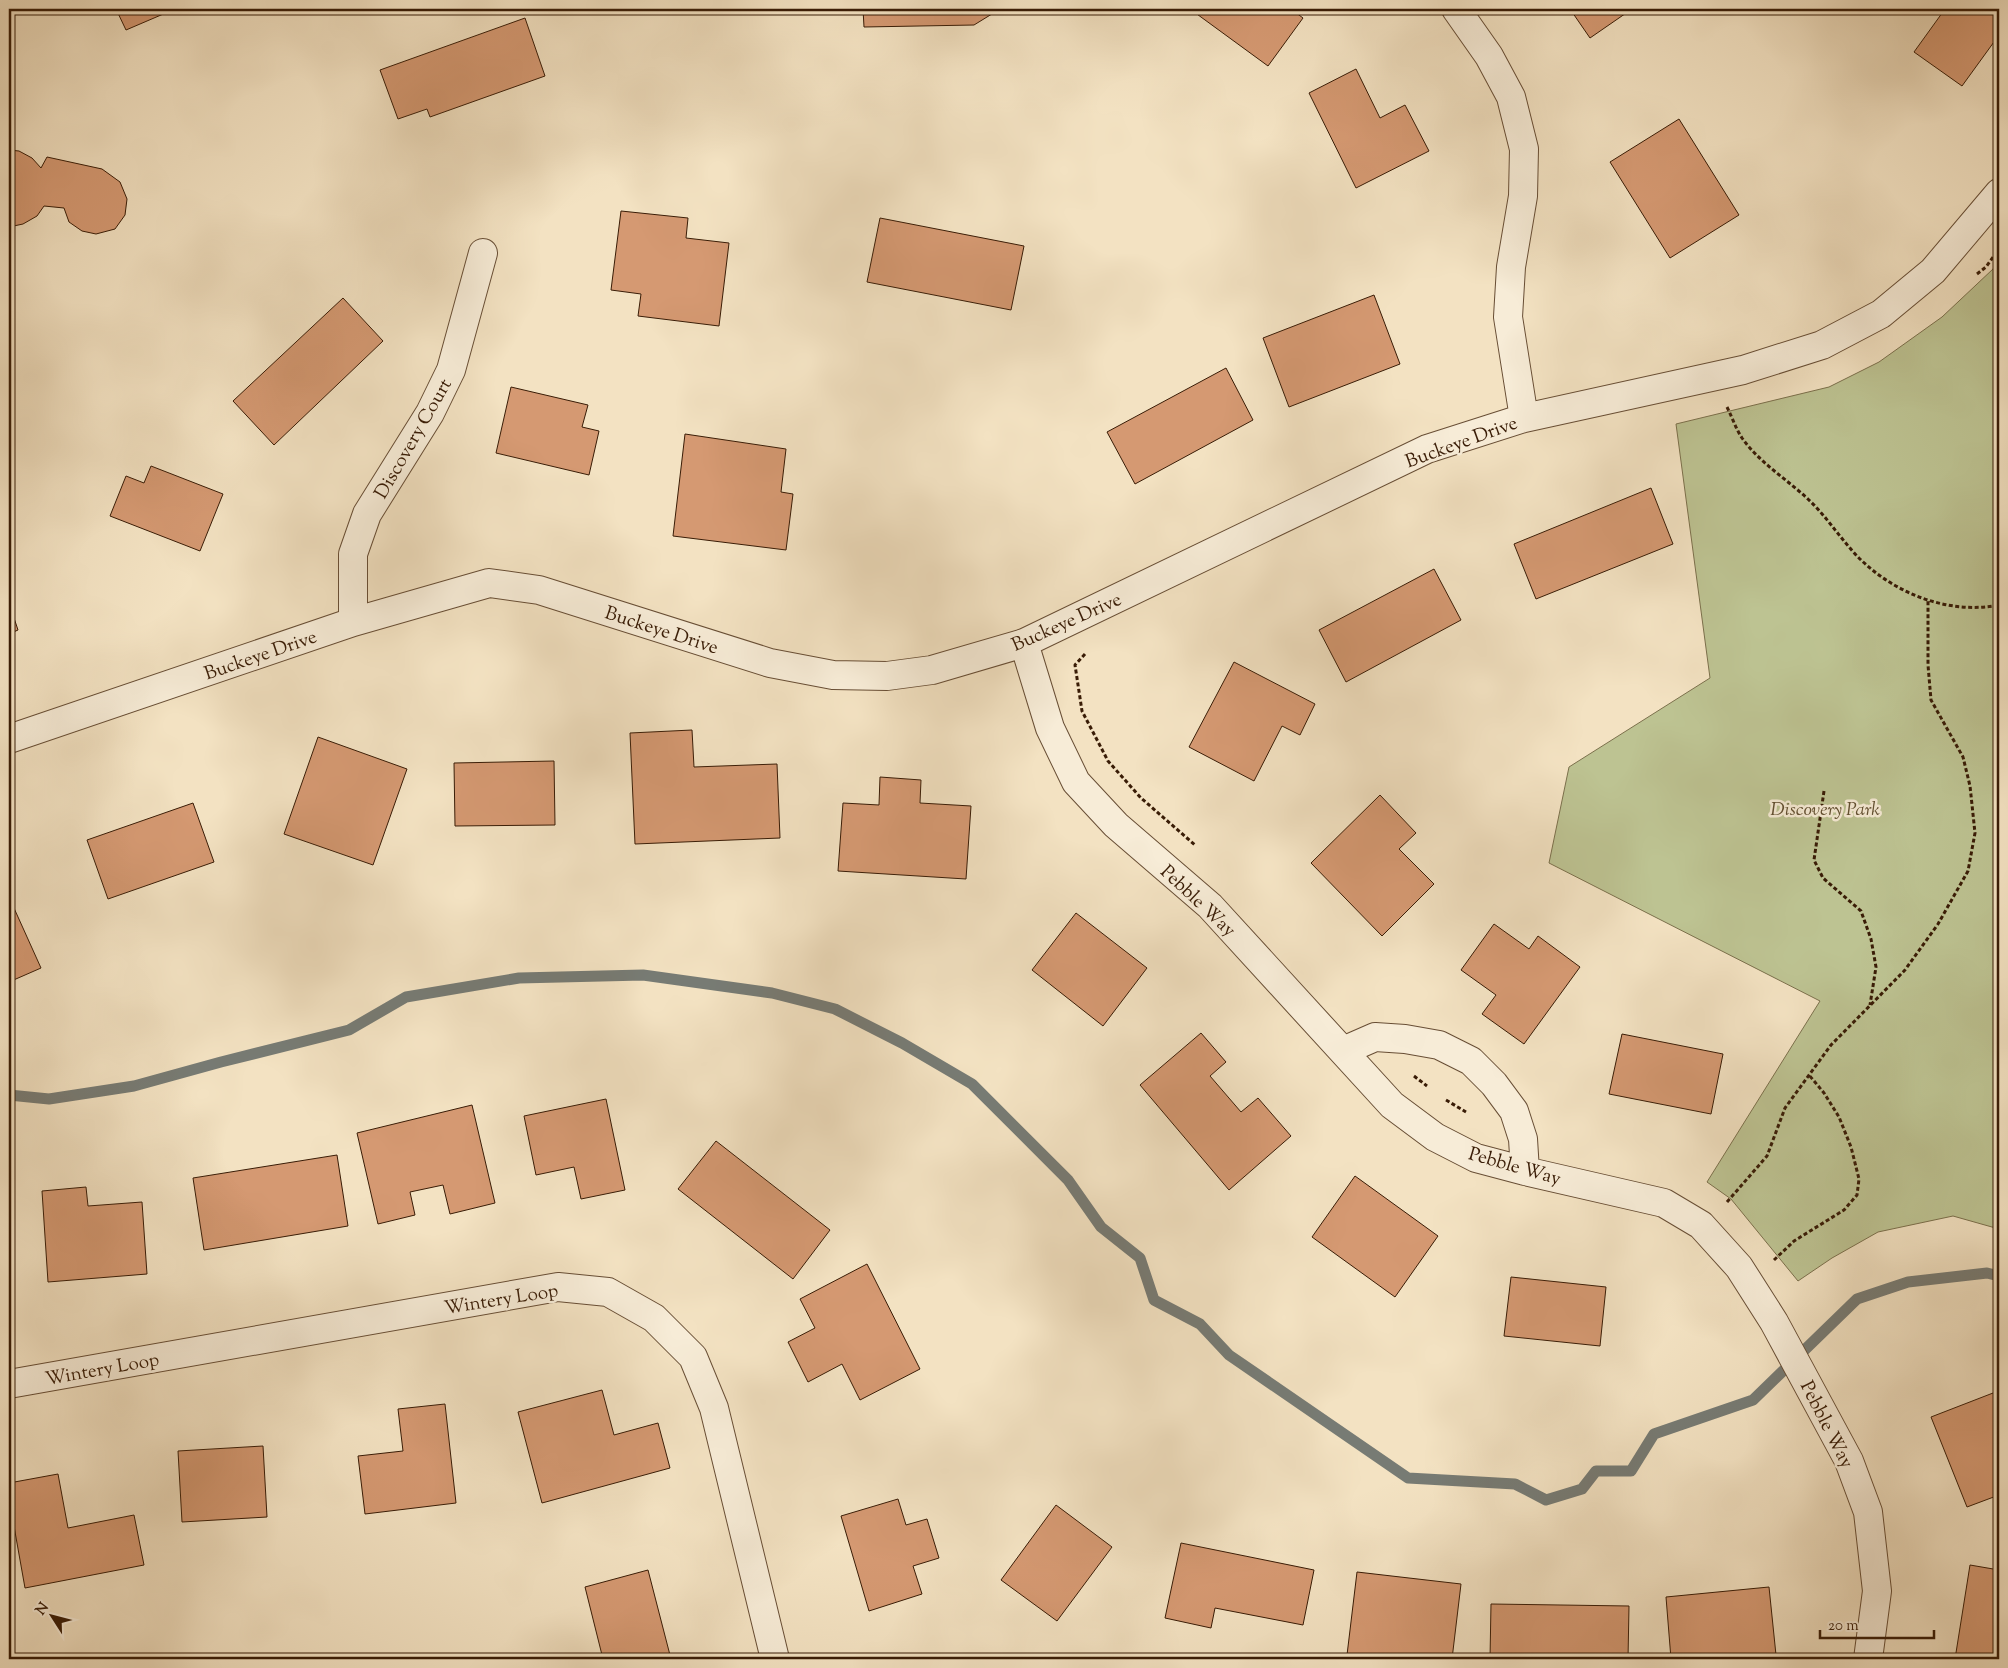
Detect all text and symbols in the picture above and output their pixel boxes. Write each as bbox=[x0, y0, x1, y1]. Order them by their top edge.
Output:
street label: Discovery Court bbox=[369, 374, 460, 504]
street label: Buckeye Drive bbox=[1402, 410, 1522, 476]
street label: Buckeye Drive bbox=[1008, 587, 1126, 660]
street label: Buckeye Drive bbox=[601, 600, 722, 662]
street label: Buckeye Drive bbox=[201, 624, 321, 688]
park label: Discovery Park bbox=[1770, 797, 1880, 824]
street label: Pebble Way bbox=[1153, 860, 1242, 944]
street label: Pebble Way bbox=[1465, 1141, 1564, 1194]
street label: Wintery Loop bbox=[442, 1278, 560, 1323]
street label: Wintery Loop bbox=[43, 1347, 161, 1394]
street label: Pebble Way bbox=[1792, 1377, 1860, 1474]
north arrow bbox=[28, 1590, 78, 1640]
text: N bbox=[32, 1599, 54, 1620]
scale bar bbox=[1820, 1608, 1934, 1640]
text: 20 m bbox=[1828, 1616, 1859, 1637]

